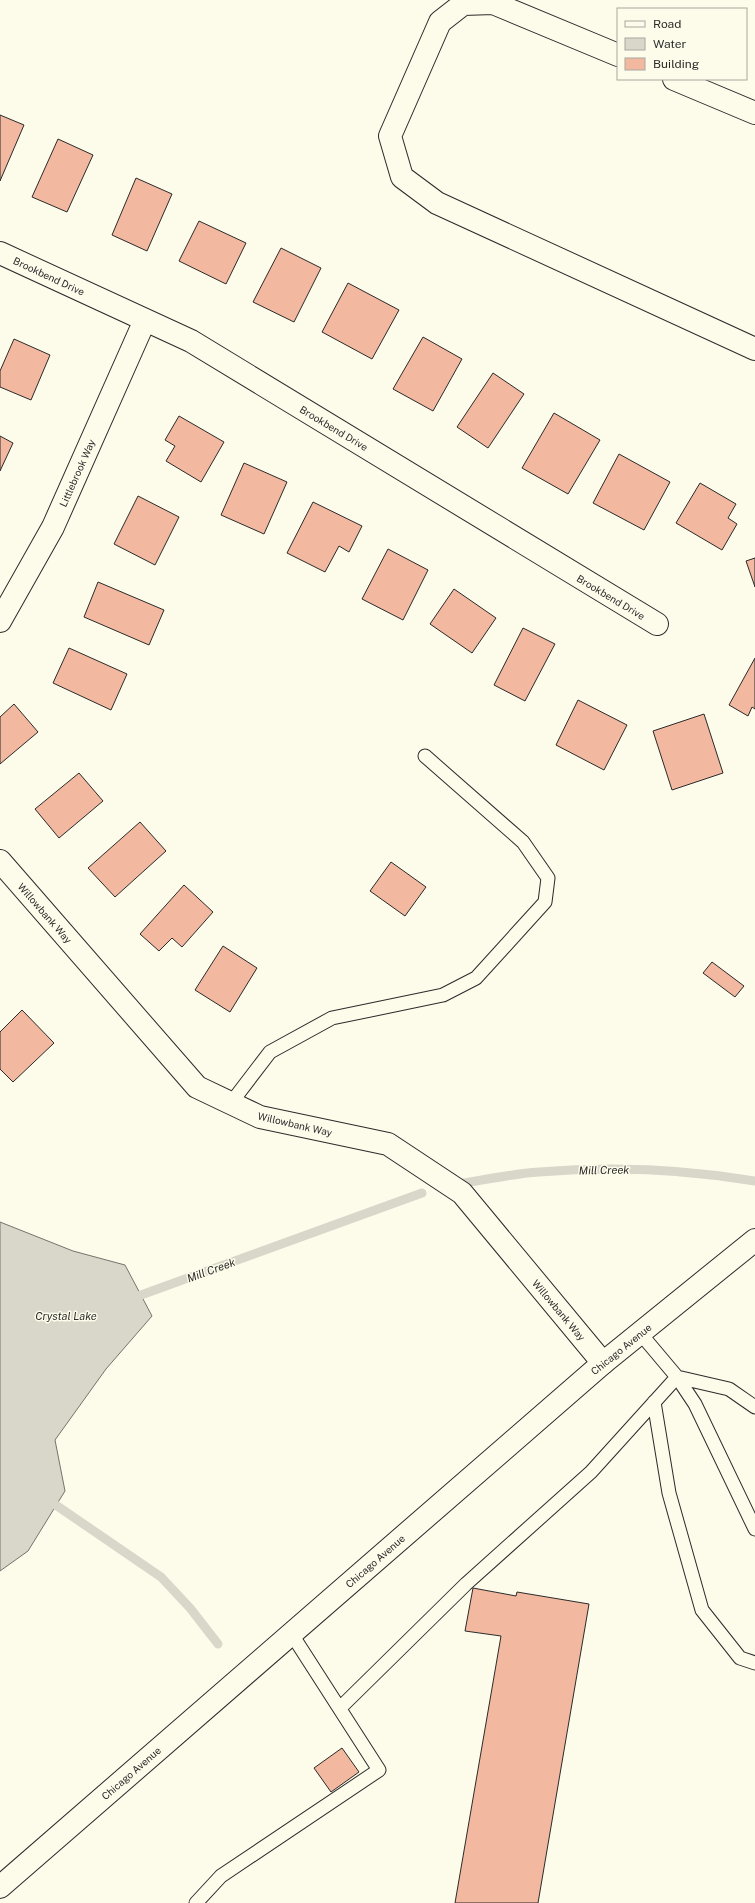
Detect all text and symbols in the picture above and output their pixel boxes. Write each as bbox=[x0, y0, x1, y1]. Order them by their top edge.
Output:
legend bbox=[617, 8, 747, 80]
text: Road bbox=[653, 17, 681, 31]
text: Water bbox=[653, 37, 687, 51]
text: Building bbox=[653, 57, 699, 71]
street label: Brookbend Drive bbox=[11, 254, 87, 298]
street label: Brookbend Drive bbox=[298, 403, 370, 453]
street label: Littlebrook Way bbox=[57, 437, 98, 509]
street label: Brookbend Drive bbox=[575, 572, 647, 622]
street label: Willowbank Way bbox=[16, 880, 75, 946]
street label: Willowbank Way bbox=[257, 1110, 334, 1139]
water label: Mill Creek bbox=[579, 1164, 629, 1176]
water label: Mill Creek bbox=[185, 1256, 237, 1284]
street label: Willowbank Way bbox=[530, 1277, 588, 1343]
water label: Crystal Lake bbox=[35, 1310, 97, 1322]
street label: Chicago Avenue bbox=[588, 1321, 654, 1377]
street label: Chicago Avenue bbox=[343, 1532, 407, 1590]
street label: Chicago Avenue bbox=[99, 1744, 163, 1802]

